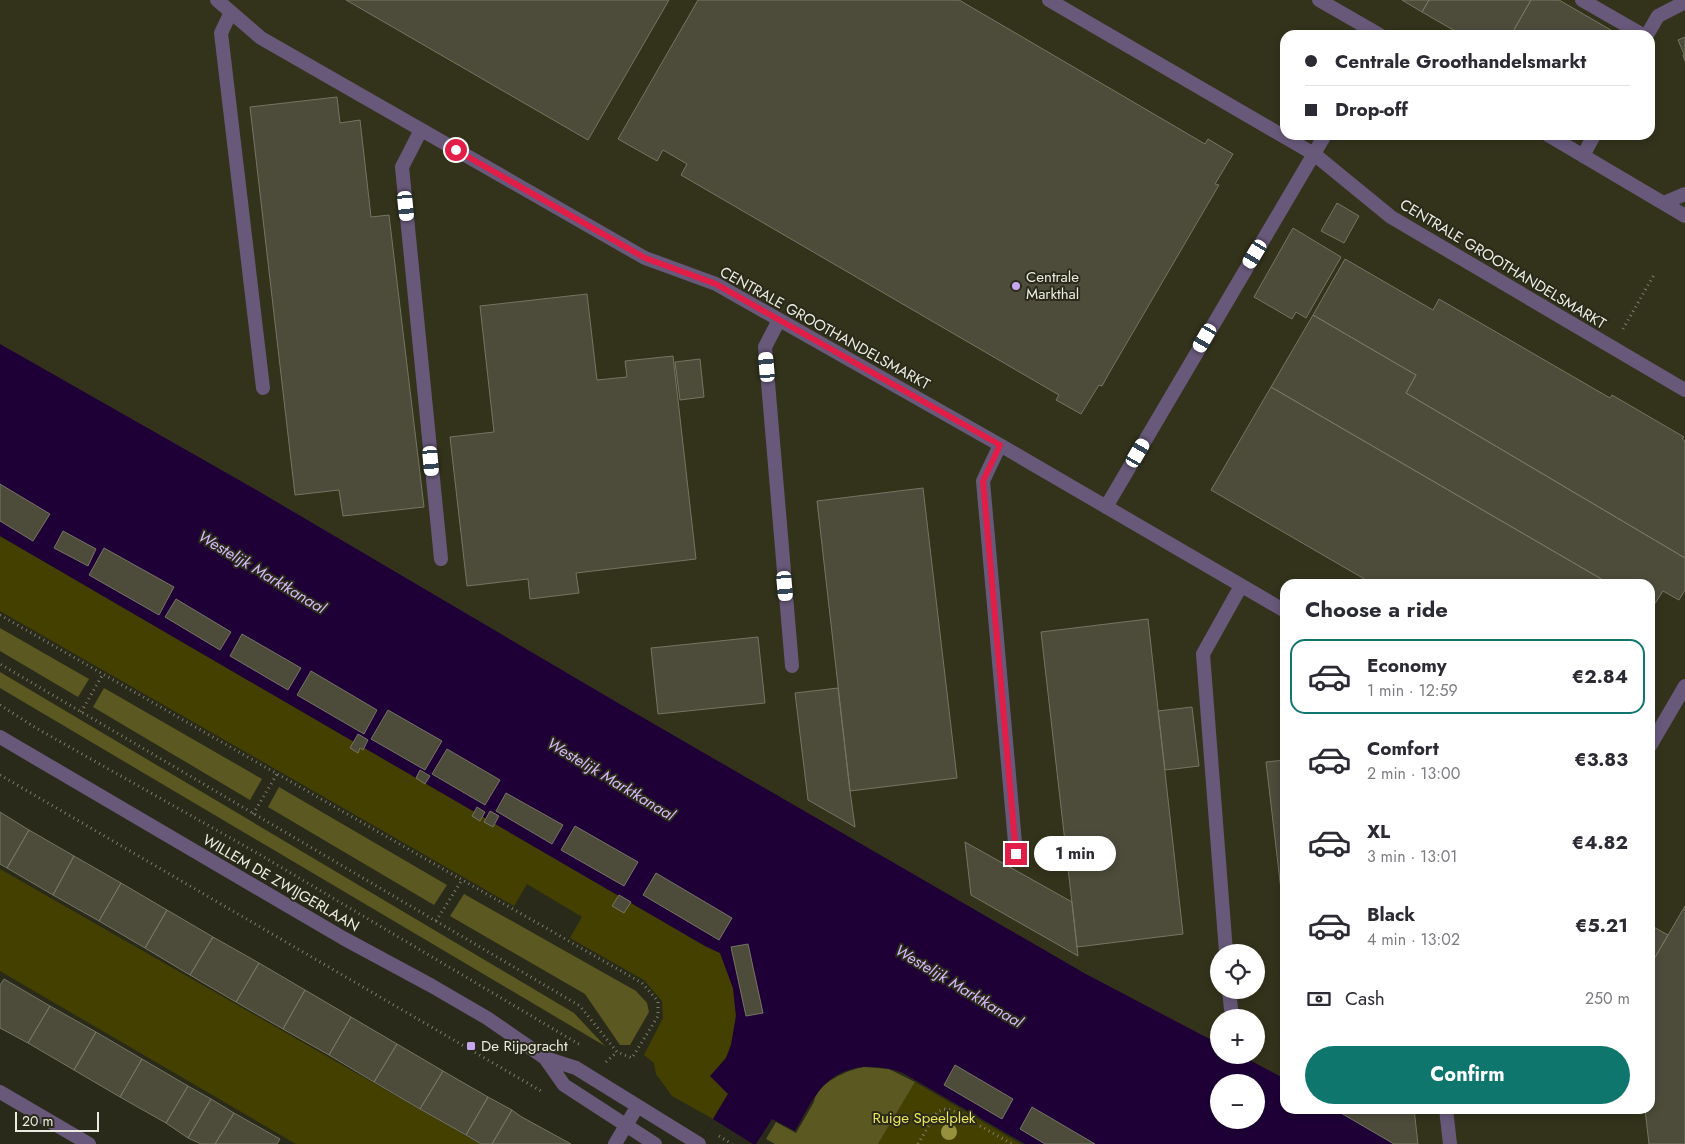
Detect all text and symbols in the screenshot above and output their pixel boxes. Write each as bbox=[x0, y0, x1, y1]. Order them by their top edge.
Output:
text: Centrale Groothandelsmarkt bbox=[1335, 48, 1586, 75]
text: Drop-off bbox=[1335, 96, 1408, 123]
route start bbox=[445, 139, 467, 161]
car bbox=[396, 190, 415, 222]
street label: CENTRALE GROOTHANDELSMARKT bbox=[1396, 193, 1610, 335]
car bbox=[1240, 237, 1269, 271]
street label: CENTRALE GROOTHANDELSMARKT bbox=[716, 261, 934, 395]
place label: Centrale Markthal bbox=[1026, 266, 1079, 305]
marker: Centrale Markthal bbox=[1010, 280, 1022, 292]
car bbox=[1191, 321, 1218, 355]
car bbox=[758, 351, 775, 383]
car bbox=[1124, 436, 1151, 470]
car bbox=[422, 445, 439, 477]
water label: Westelijk Marktkanaal bbox=[194, 525, 332, 620]
car bbox=[776, 570, 793, 602]
text: Choose a ride bbox=[1305, 593, 1448, 625]
text: Economy bbox=[1367, 652, 1447, 679]
icon: car bbox=[1307, 654, 1352, 699]
text: €2.84 bbox=[1572, 663, 1628, 690]
text: 1 min · 12:59 bbox=[1367, 679, 1458, 702]
water label: Westelijk Marktkanaal bbox=[543, 732, 681, 827]
text: Comfort bbox=[1367, 735, 1439, 762]
icon: car bbox=[1307, 737, 1352, 782]
text: €3.83 bbox=[1574, 746, 1628, 773]
text: 2 min · 13:00 bbox=[1367, 762, 1460, 785]
text: XL bbox=[1367, 818, 1390, 845]
icon: car bbox=[1307, 820, 1352, 865]
street label: WILLEM DE ZWIJGERLAAN bbox=[198, 829, 364, 937]
text: €4.82 bbox=[1572, 829, 1628, 856]
callout: 1 min bbox=[1034, 836, 1116, 872]
text: 1 min bbox=[1055, 842, 1095, 865]
route end bbox=[1005, 843, 1027, 865]
text: 3 min · 13:01 bbox=[1367, 845, 1458, 868]
text: Black bbox=[1367, 901, 1415, 928]
icon: car bbox=[1307, 903, 1352, 948]
text: €5.21 bbox=[1575, 912, 1628, 939]
text: 4 min · 13:02 bbox=[1367, 928, 1460, 951]
water label: Westelijk Marktkanaal bbox=[891, 939, 1029, 1034]
map controls bbox=[1210, 944, 1265, 1129]
button: locate bbox=[1210, 944, 1265, 999]
icon: cash bbox=[1305, 985, 1333, 1013]
text: Cash bbox=[1345, 985, 1385, 1012]
text: 250 m bbox=[1585, 987, 1630, 1010]
button: + bbox=[1210, 1009, 1265, 1064]
place label: De Rijpgracht bbox=[481, 1035, 568, 1057]
marker: De Rijpgracht bbox=[465, 1040, 477, 1052]
button: Confirm bbox=[1305, 1046, 1630, 1104]
button: − bbox=[1210, 1074, 1265, 1129]
park label: Ruige Speelplek bbox=[873, 1107, 976, 1129]
scale bar bbox=[15, 1109, 99, 1132]
text: 20 m bbox=[22, 1111, 54, 1131]

